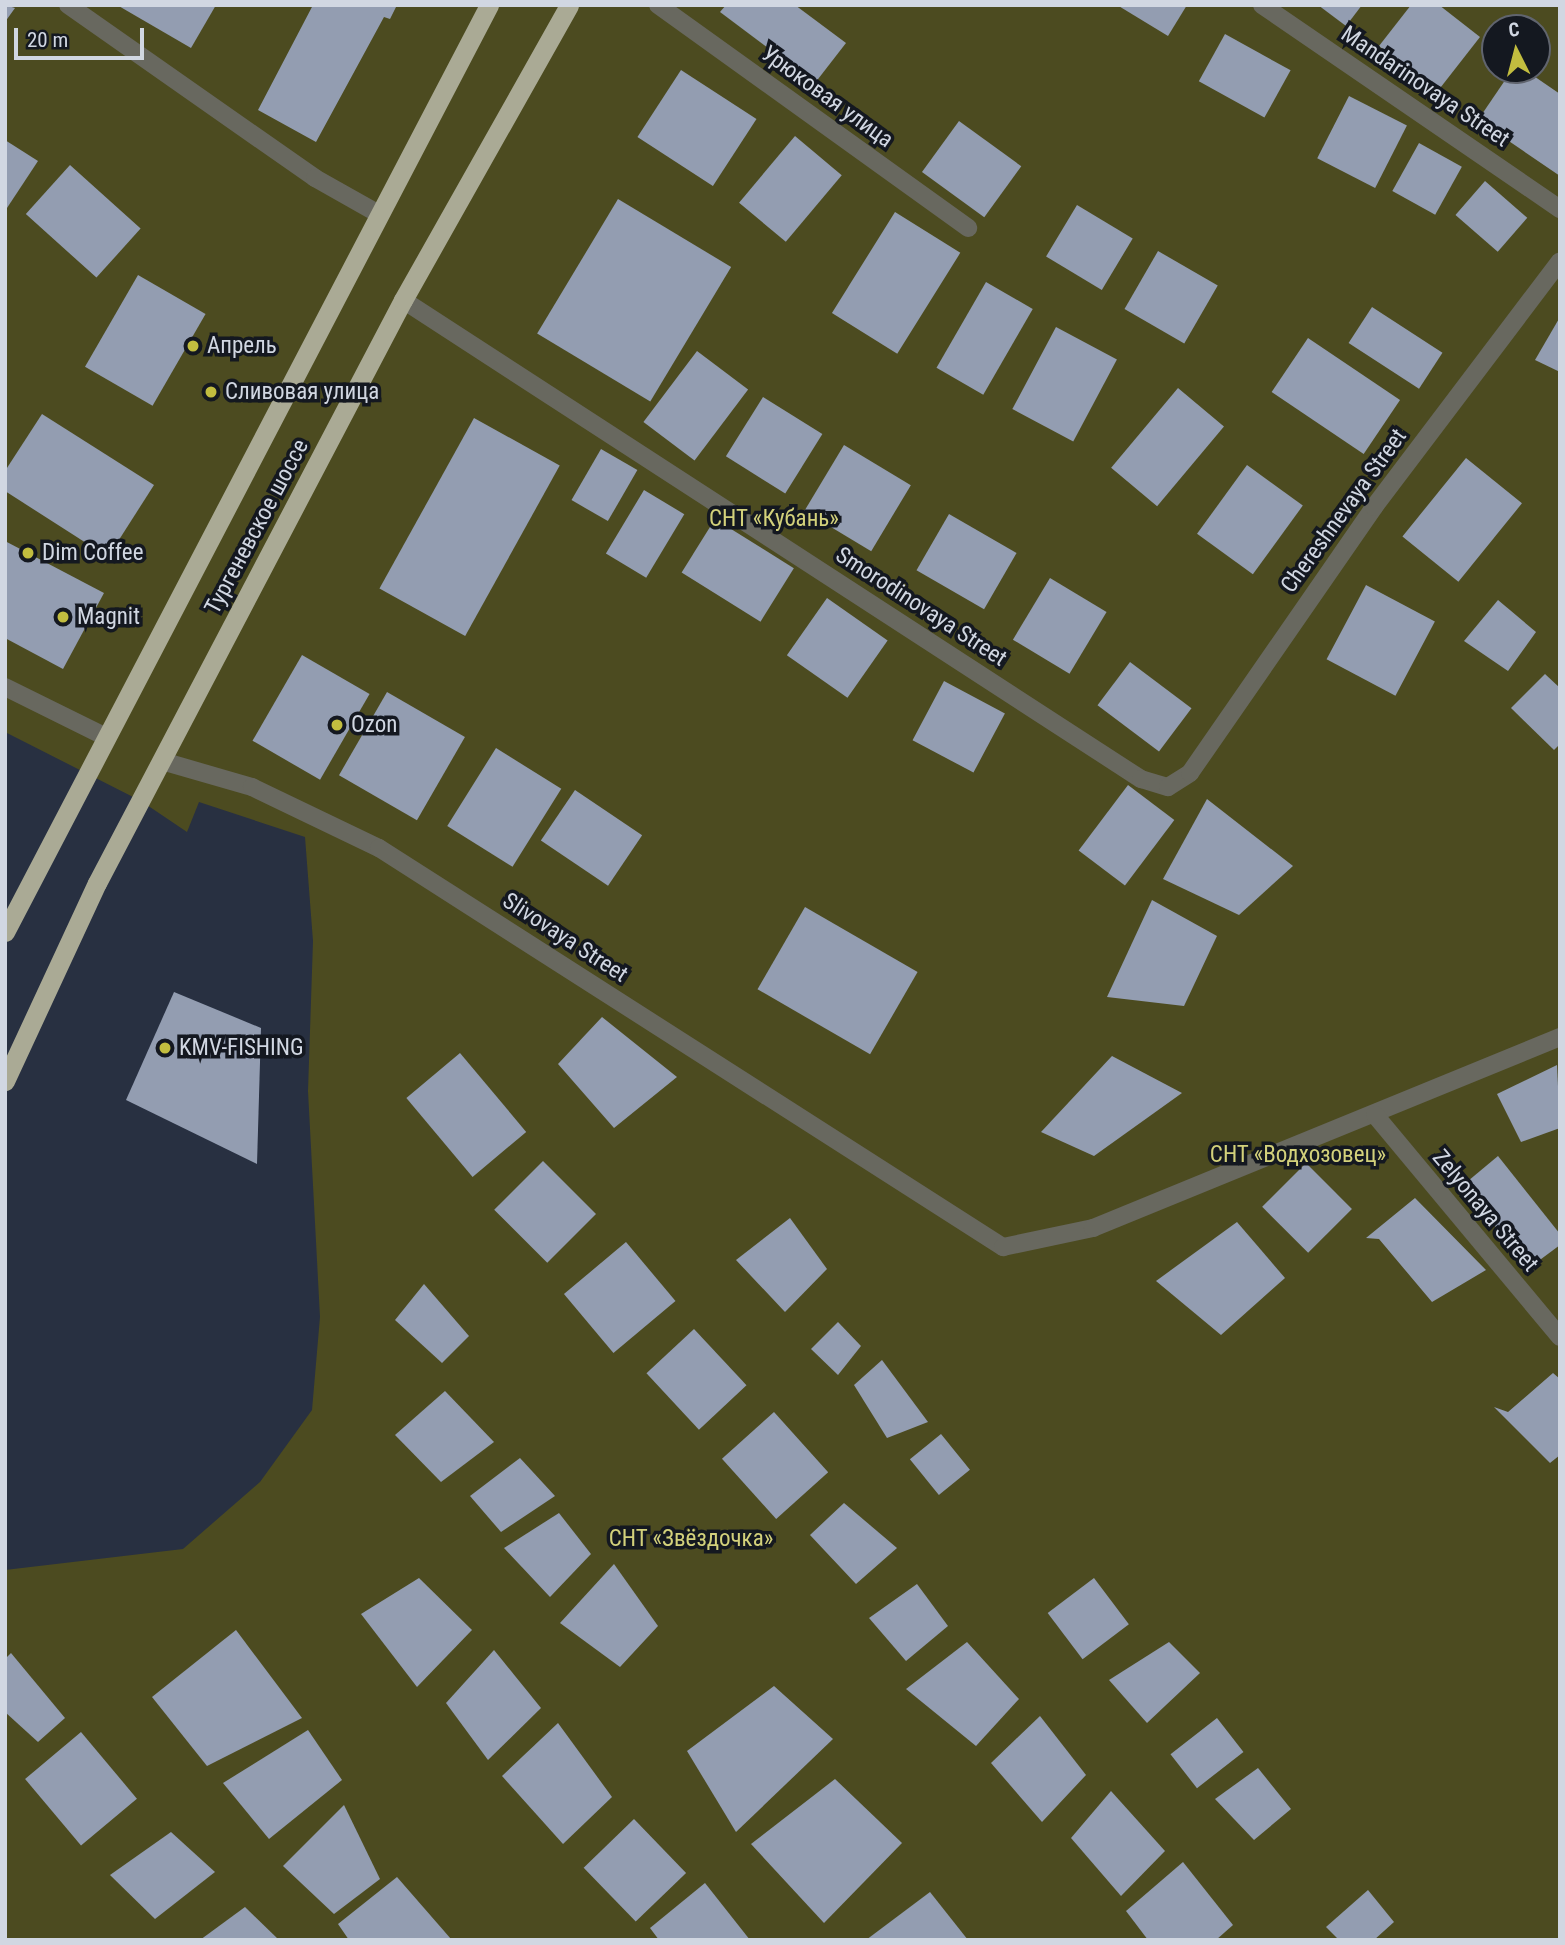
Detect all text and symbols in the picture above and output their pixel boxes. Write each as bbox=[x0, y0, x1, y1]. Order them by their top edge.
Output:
scale bar bbox=[18, 14, 147, 58]
north arrow bbox=[1481, 14, 1551, 84]
text: С bbox=[1507, 18, 1521, 42]
street label: Mandarinovaya Street bbox=[1336, 21, 1514, 153]
text: 20 m bbox=[27, 28, 68, 52]
street label: Урюковая улица bbox=[756, 40, 898, 154]
place label: Апрель bbox=[207, 332, 277, 360]
marker: Апрель bbox=[185, 338, 201, 354]
place label: Сливовая улица bbox=[225, 378, 379, 406]
marker: Сливовая улица bbox=[203, 384, 219, 400]
street label: Chereshnevaya Street bbox=[1275, 424, 1413, 598]
street label: Тургеневское шоссе bbox=[199, 435, 315, 619]
park label: СНТ «Кубань» bbox=[709, 505, 839, 533]
place label: Dim Coffee bbox=[42, 539, 143, 567]
street label: Smorodinovaya Street bbox=[830, 541, 1012, 673]
marker: Dim Coffee bbox=[20, 545, 36, 561]
place label: Magnit bbox=[77, 603, 140, 631]
marker: Magnit bbox=[55, 609, 71, 625]
place label: Ozon bbox=[351, 711, 397, 739]
marker: Ozon bbox=[329, 717, 345, 733]
street label: Slivovaya Street bbox=[497, 887, 633, 989]
place label: KMV-FISHING bbox=[179, 1034, 304, 1062]
marker: KMV-FISHING bbox=[157, 1040, 173, 1056]
park label: СНТ «Водхозовец» bbox=[1210, 1141, 1386, 1169]
street label: Zelyonaya Street bbox=[1426, 1145, 1544, 1277]
park label: СНТ «Звёздочка» bbox=[609, 1525, 773, 1553]

